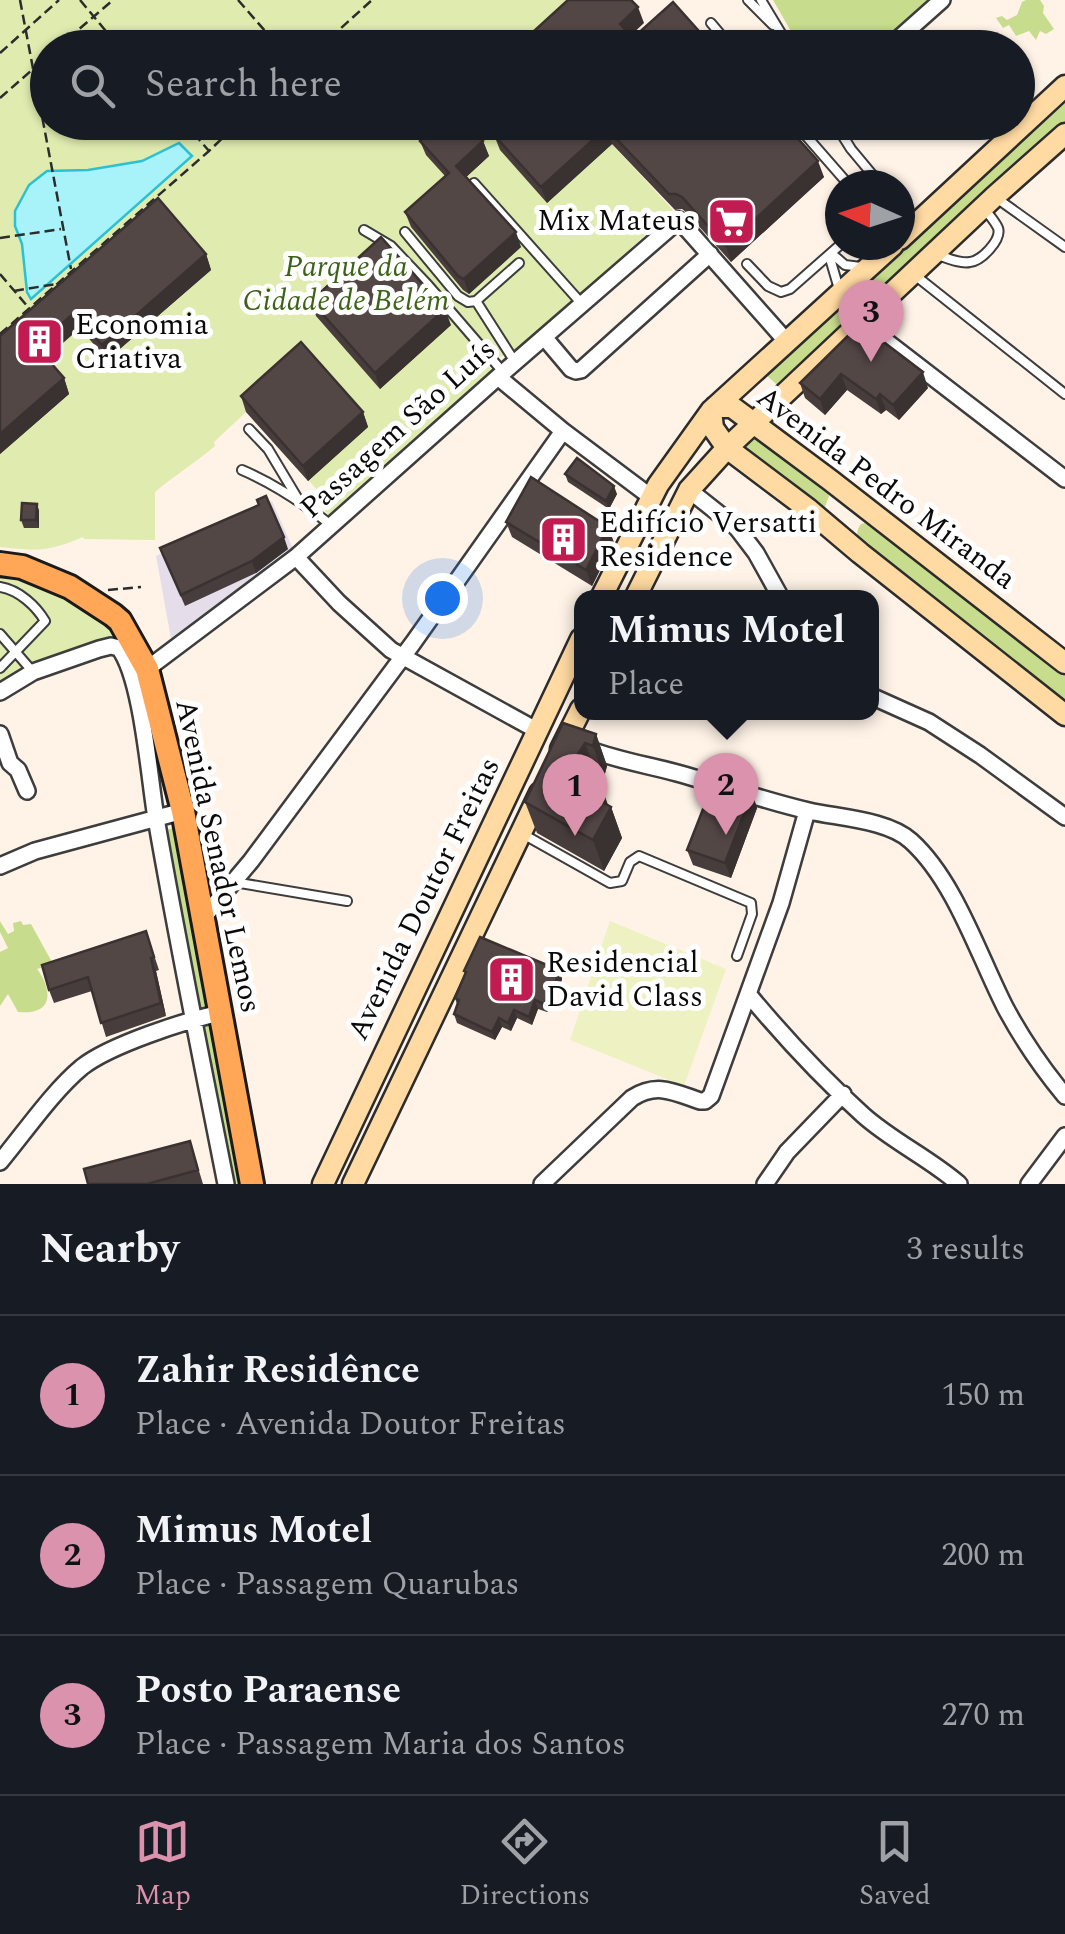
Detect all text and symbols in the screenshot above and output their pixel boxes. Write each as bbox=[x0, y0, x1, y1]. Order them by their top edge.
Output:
search box bbox=[30, 30, 1035, 140]
text: Search here bbox=[145, 56, 342, 114]
icon: search bbox=[65, 58, 120, 113]
north arrow bbox=[825, 170, 915, 260]
supermarket icon: Mix Mateus bbox=[705, 195, 757, 247]
place label: Mix Mateus bbox=[537, 198, 696, 244]
park label: Parque da Cidade de Belém bbox=[242, 244, 450, 324]
pin: 3 bbox=[838, 280, 904, 362]
place label: Economia Criativa bbox=[75, 302, 209, 382]
building icon: Economia Criativa bbox=[14, 316, 66, 368]
street label: Passagem São Luís bbox=[290, 328, 506, 530]
street label: Avenida Pedro Miranda bbox=[746, 375, 1026, 601]
place label: Edifício Versatti Residence bbox=[599, 500, 817, 580]
building icon: Edifício Versatti Residence bbox=[538, 514, 590, 566]
your location bbox=[417, 573, 468, 624]
popup bbox=[574, 590, 879, 720]
text: Mimus Motel bbox=[608, 602, 845, 660]
text: Place bbox=[608, 660, 684, 709]
street label: Avenida Senador Lemos bbox=[162, 695, 274, 1017]
street label: Avenida Doutor Freitas bbox=[335, 750, 513, 1048]
pin: 2 bbox=[694, 752, 758, 835]
pin: 1 bbox=[542, 754, 608, 836]
place label: Residencial David Class bbox=[546, 940, 703, 1020]
building icon: Residencial David Class bbox=[485, 954, 537, 1006]
text: Nearby bbox=[40, 1218, 179, 1281]
text: 3 results bbox=[906, 1225, 1025, 1274]
text: Zahir Residênce bbox=[135, 1342, 420, 1400]
text: 1 bbox=[64, 1371, 81, 1420]
text: 150 m bbox=[941, 1371, 1025, 1420]
text: Place · Avenida Doutor Freitas bbox=[135, 1400, 566, 1449]
text: Mimus Motel bbox=[135, 1502, 373, 1560]
text: 2 bbox=[64, 1531, 81, 1580]
text: 200 m bbox=[941, 1531, 1025, 1580]
text: Place · Passagem Quarubas bbox=[135, 1560, 519, 1609]
text: Posto Paraense bbox=[135, 1662, 401, 1720]
text: 3 bbox=[64, 1691, 81, 1740]
text: 270 m bbox=[941, 1691, 1025, 1740]
text: Place · Passagem Maria dos Santos bbox=[135, 1720, 626, 1769]
tab: Map bbox=[134, 1814, 191, 1917]
tab: Directions bbox=[459, 1814, 590, 1917]
tab: Saved bbox=[859, 1814, 931, 1917]

